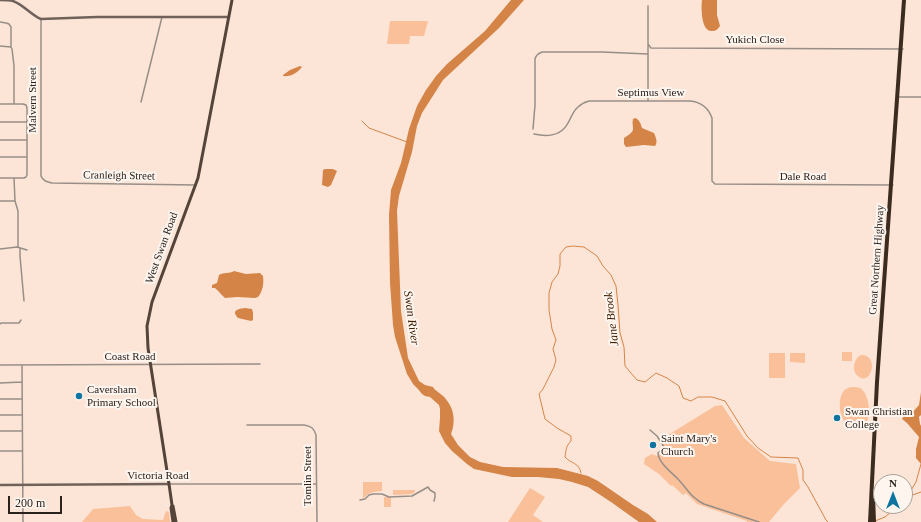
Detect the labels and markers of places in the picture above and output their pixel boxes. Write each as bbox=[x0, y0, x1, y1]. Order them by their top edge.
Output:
place label: Caversham Primary School bbox=[87, 383, 156, 409]
marker: Caversham Primary School bbox=[74, 391, 84, 401]
place label: Swan Christian College bbox=[845, 405, 913, 431]
marker: Swan Christian College bbox=[832, 413, 842, 423]
place label: Saint Mary's Church bbox=[661, 432, 716, 458]
marker: Saint Mary's Church bbox=[648, 440, 658, 450]

